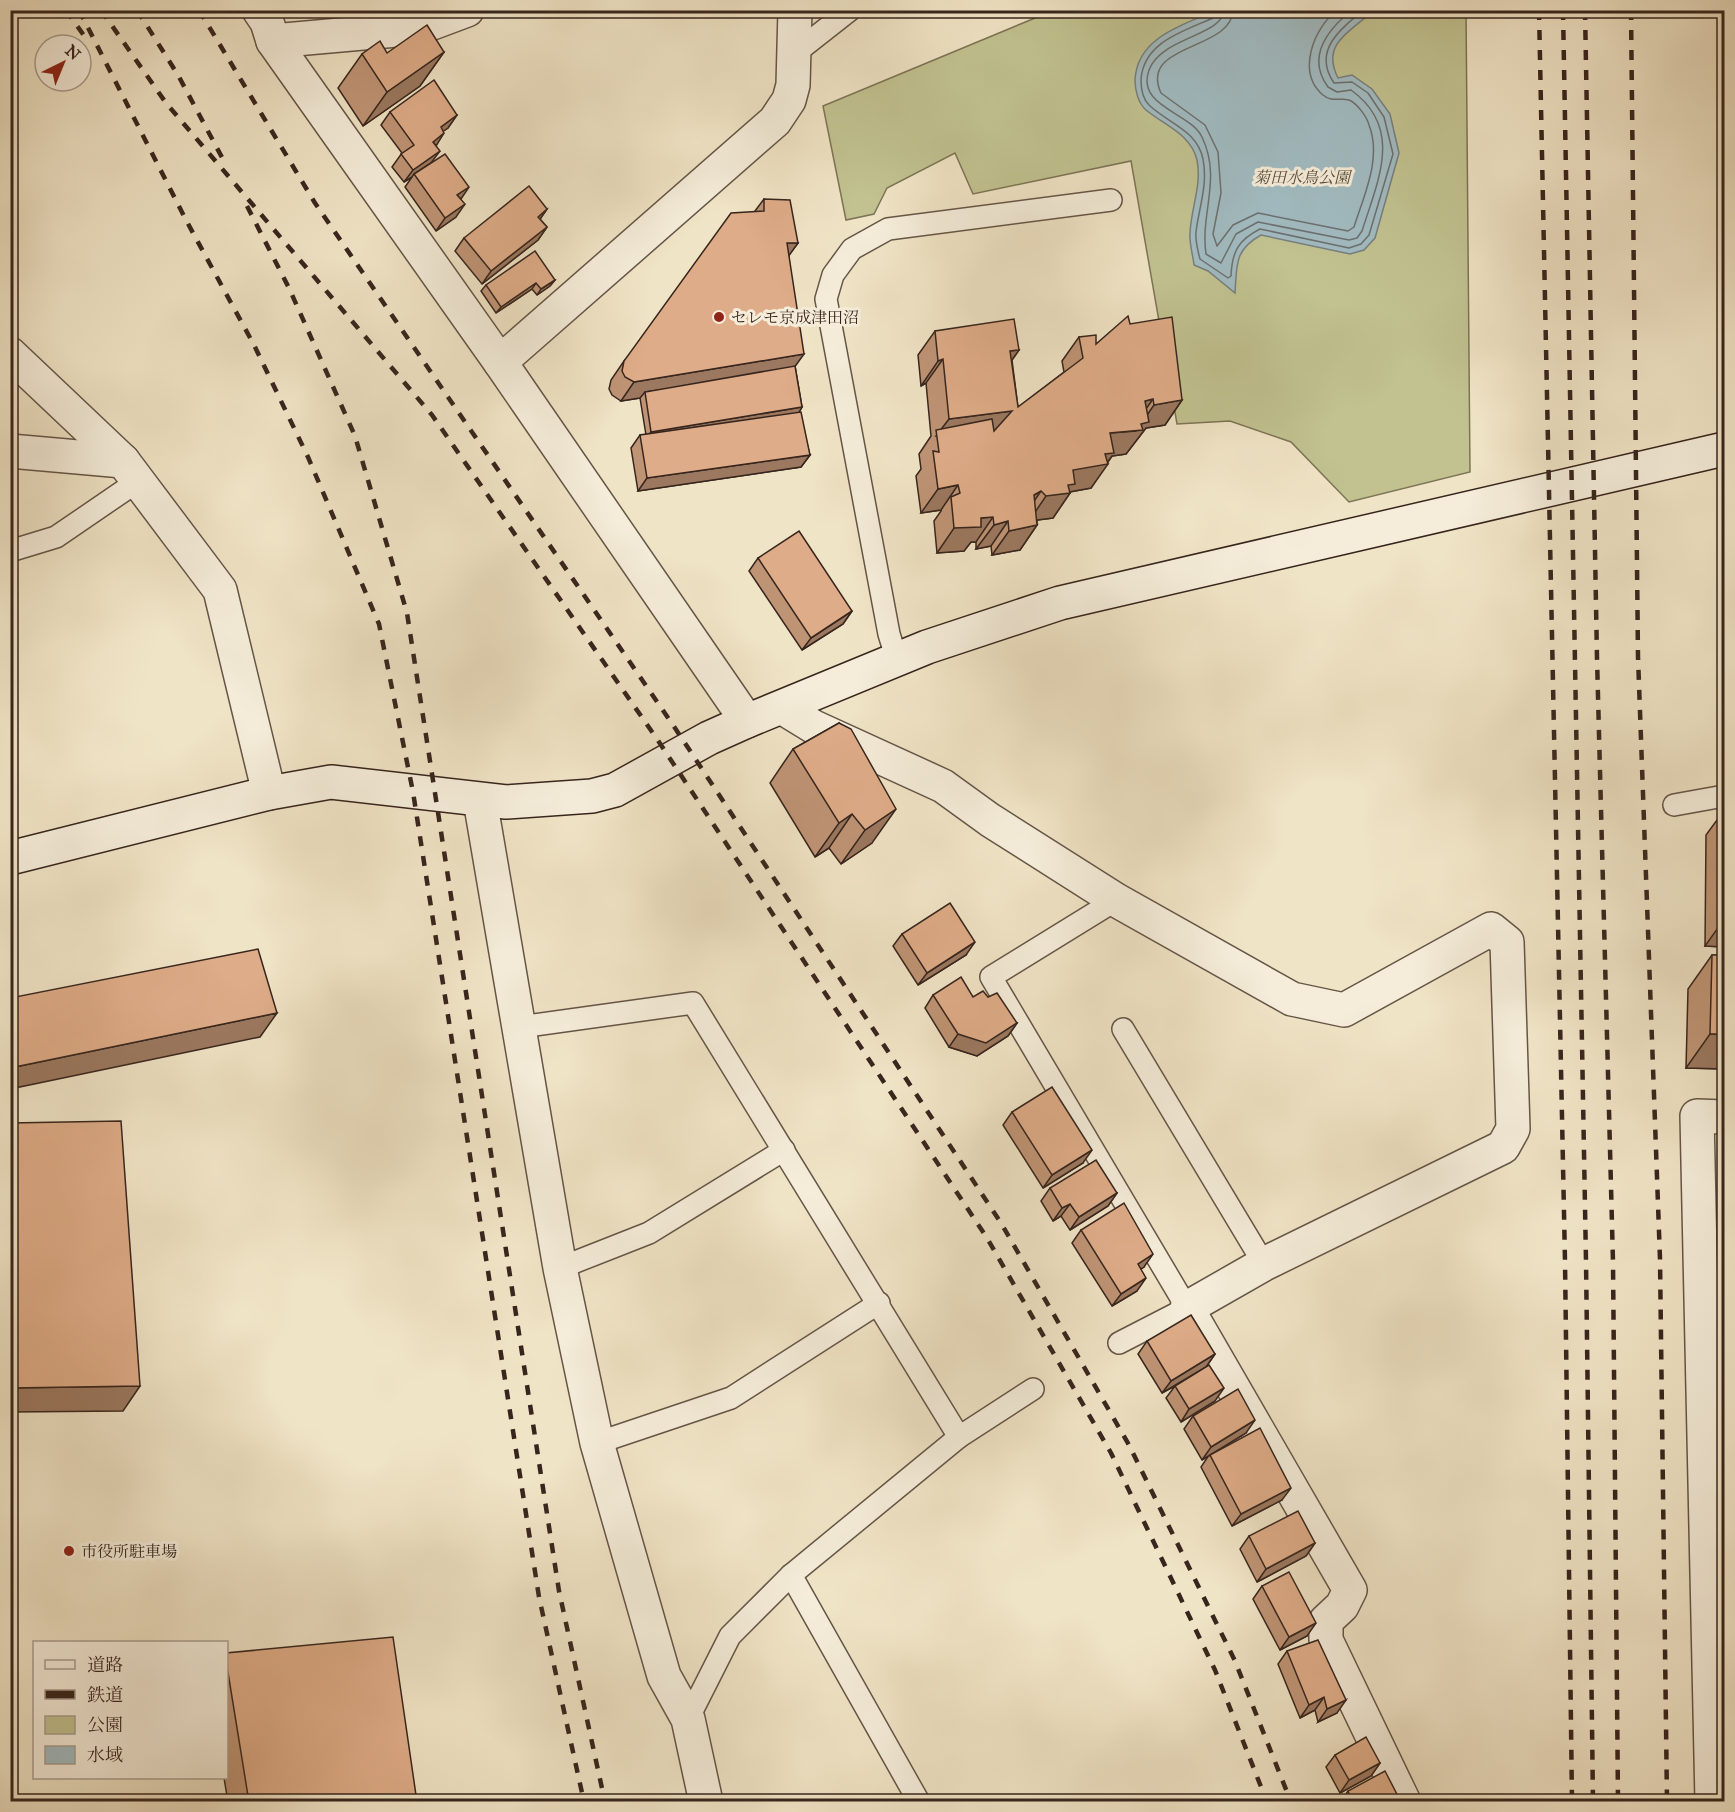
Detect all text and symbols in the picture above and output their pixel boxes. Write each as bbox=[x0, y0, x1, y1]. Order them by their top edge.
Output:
north arrow bbox=[33, 33, 93, 93]
text: N bbox=[61, 41, 85, 64]
park label: 菊田水鳥公園 bbox=[1254, 168, 1353, 187]
place label: セレモ京成津田沼 bbox=[731, 308, 859, 327]
marker: セレモ京成津田沼 bbox=[712, 310, 726, 324]
place label: 市役所駐車場 bbox=[81, 1542, 177, 1561]
marker: 市役所駐車場 bbox=[62, 1544, 76, 1558]
legend bbox=[33, 1641, 228, 1779]
text: 道路 bbox=[87, 1654, 123, 1676]
text: 鉄道 bbox=[87, 1684, 123, 1706]
text: 公園 bbox=[87, 1714, 123, 1736]
text: 水域 bbox=[87, 1744, 123, 1766]

